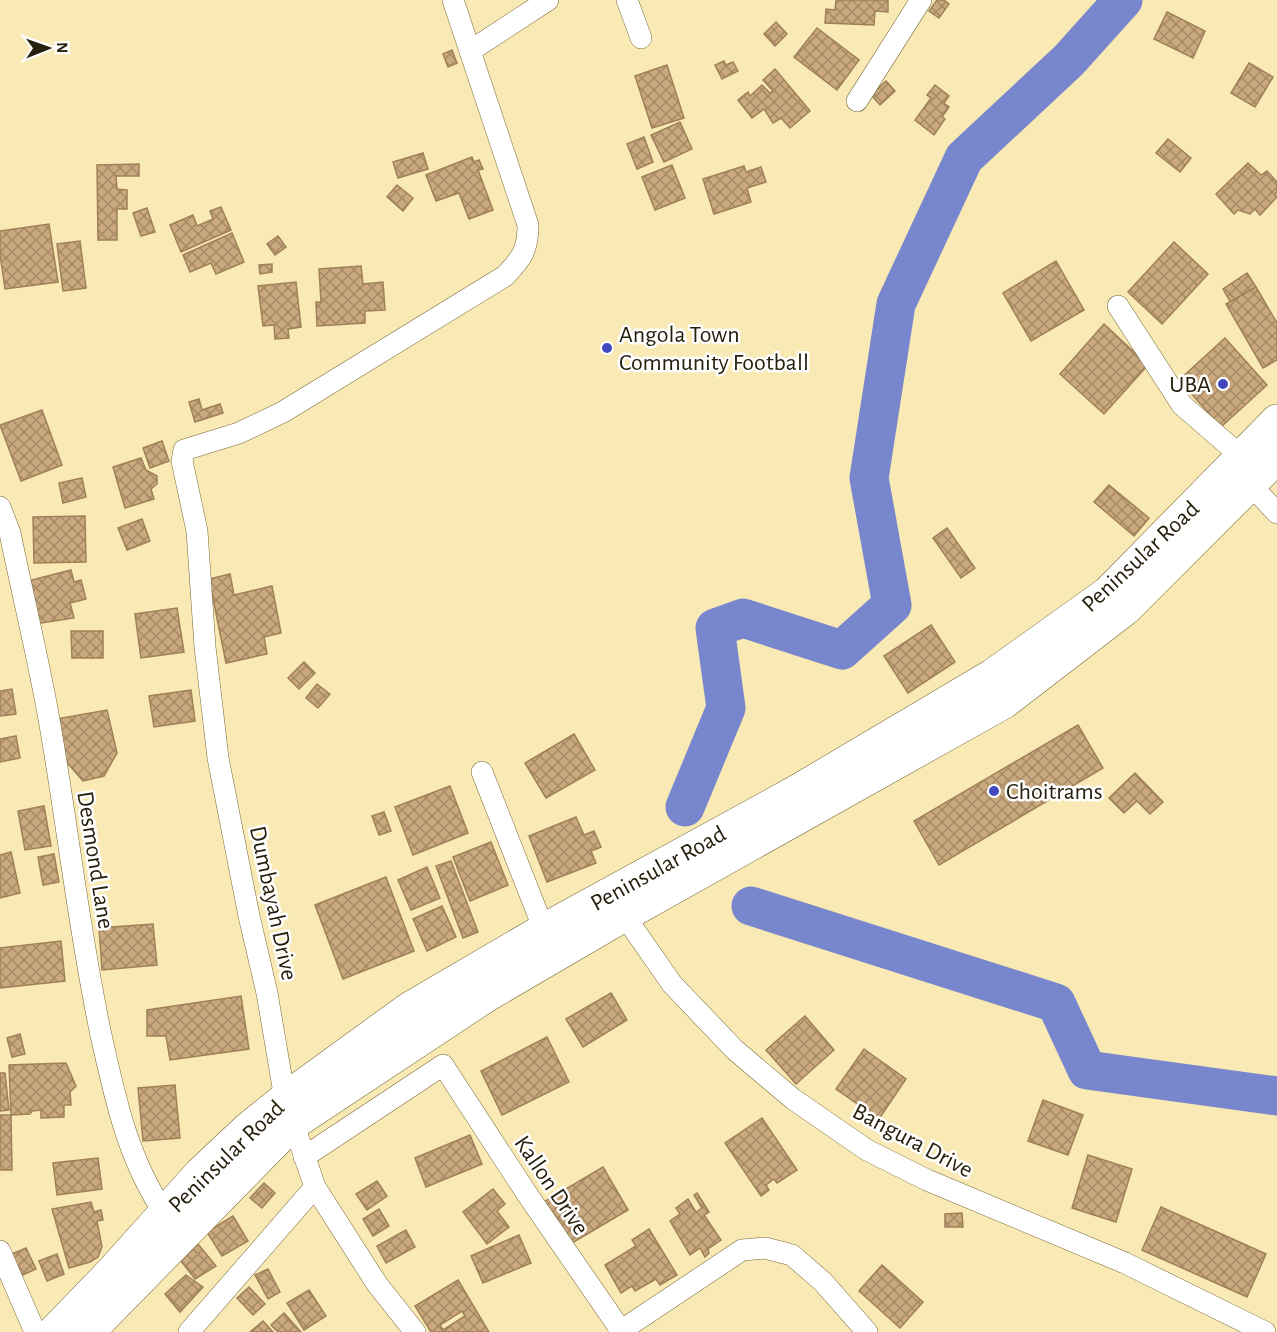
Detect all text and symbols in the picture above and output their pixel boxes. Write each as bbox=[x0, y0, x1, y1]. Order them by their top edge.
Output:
north arrow bbox=[18, 18, 78, 78]
text: N bbox=[54, 42, 70, 53]
place label: Angola Town Community Football bbox=[619, 323, 809, 375]
marker: Angola Town Community Football bbox=[600, 341, 614, 355]
place label: UBA bbox=[1169, 373, 1211, 397]
marker: UBA bbox=[1216, 377, 1230, 391]
street label: Peninsular Road bbox=[1077, 497, 1204, 617]
place label: Choitrams bbox=[1006, 780, 1103, 804]
marker: Choitrams bbox=[987, 784, 1001, 798]
street label: Desmond Lane bbox=[72, 790, 118, 931]
street label: Peninsular Road bbox=[587, 822, 730, 916]
street label: Dumbayah Drive bbox=[245, 824, 301, 983]
street label: Peninsular Road bbox=[164, 1096, 289, 1218]
street label: Bangura Drive bbox=[848, 1099, 977, 1183]
street label: Kallon Drive bbox=[509, 1132, 593, 1239]

